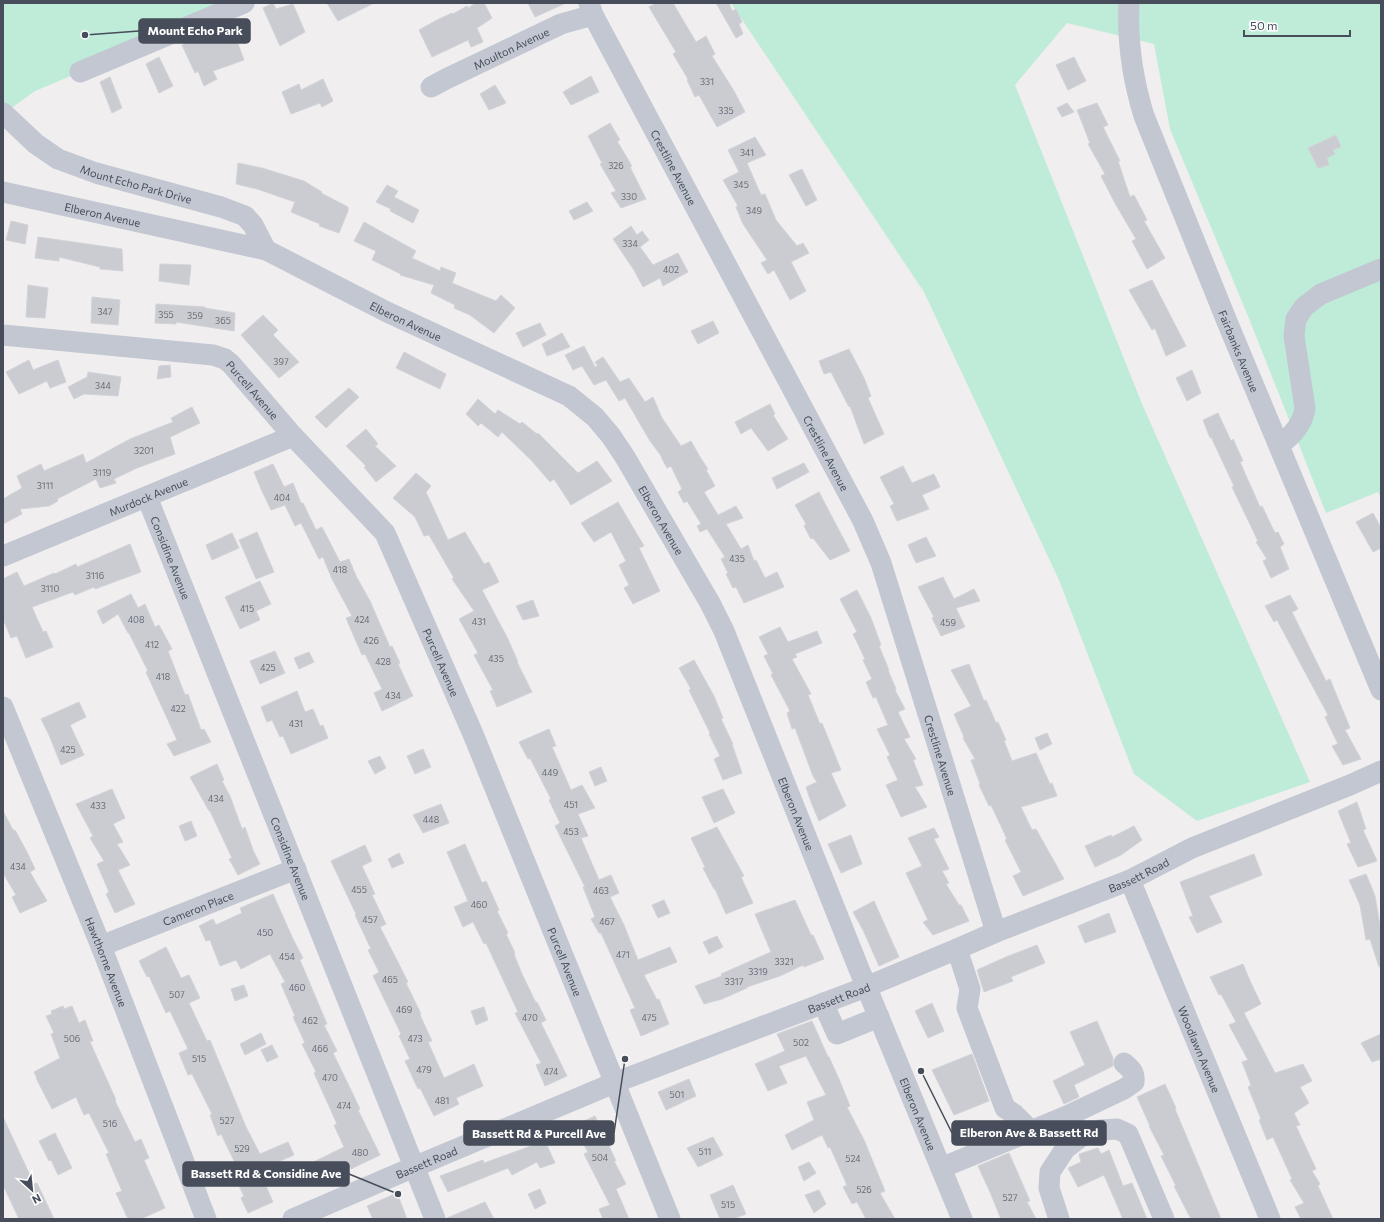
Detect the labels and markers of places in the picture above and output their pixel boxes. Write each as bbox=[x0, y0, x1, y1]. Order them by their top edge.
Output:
callout: Mount Echo Park bbox=[139, 19, 250, 43]
callout: Bassett Rd & Purcell Ave bbox=[464, 1121, 614, 1145]
callout: Elberon Ave & Bassett Rd bbox=[952, 1121, 1106, 1145]
callout: Bassett Rd & Considine Ave bbox=[183, 1162, 349, 1186]

